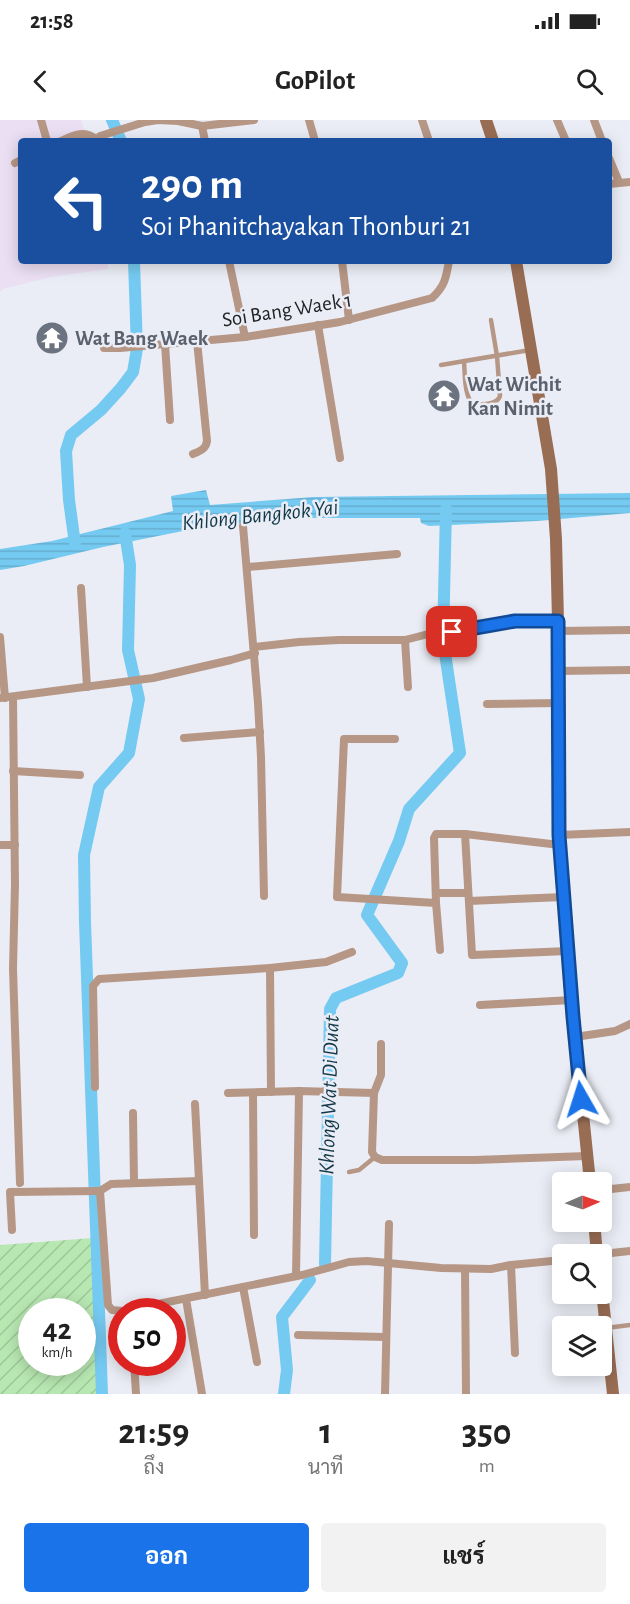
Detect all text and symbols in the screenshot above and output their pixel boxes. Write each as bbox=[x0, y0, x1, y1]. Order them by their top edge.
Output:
text: 21:58 bbox=[30, 10, 74, 32]
icon: back bbox=[24, 65, 57, 98]
icon: search bbox=[573, 65, 606, 98]
text: GoPilot bbox=[275, 67, 355, 94]
icon: left bbox=[42, 162, 120, 240]
text: 290 m bbox=[141, 164, 243, 206]
text: Soi Phanitchayakan Thonburi 21 bbox=[141, 213, 472, 240]
street label: Soi Bang Waek 1 bbox=[221, 289, 353, 331]
temple icon: Wat Bang Waek bbox=[34, 320, 70, 356]
place label: Wat Bang Waek bbox=[75, 328, 209, 349]
place label: Wat Wichit Kan Nimit bbox=[467, 374, 561, 419]
temple icon: Wat Wichit Kan Nimit bbox=[426, 378, 462, 414]
water label: Khlong Bangkok Yai bbox=[181, 496, 339, 534]
pin bbox=[426, 606, 477, 657]
icon: arrive bbox=[435, 615, 468, 648]
water label: Khlong Wat Di Duat bbox=[315, 1014, 343, 1175]
position arrow bbox=[549, 1067, 613, 1131]
north arrow bbox=[552, 1172, 612, 1232]
map controls bbox=[552, 1172, 612, 1376]
button: search bbox=[552, 1244, 612, 1304]
speed limit sign: 50 bbox=[108, 1298, 186, 1376]
text: 42 bbox=[42, 1315, 72, 1345]
button: layers bbox=[552, 1316, 612, 1376]
text: km/h bbox=[42, 1345, 72, 1360]
text: 21:59 bbox=[118, 1414, 189, 1450]
text: 1 bbox=[319, 1414, 332, 1450]
text: 350 bbox=[462, 1415, 512, 1451]
text: m bbox=[479, 1456, 495, 1476]
text: ถึง bbox=[144, 1458, 164, 1478]
text: นาที bbox=[308, 1458, 343, 1478]
button: ออก bbox=[24, 1523, 309, 1592]
button: แชร์ bbox=[321, 1523, 606, 1592]

